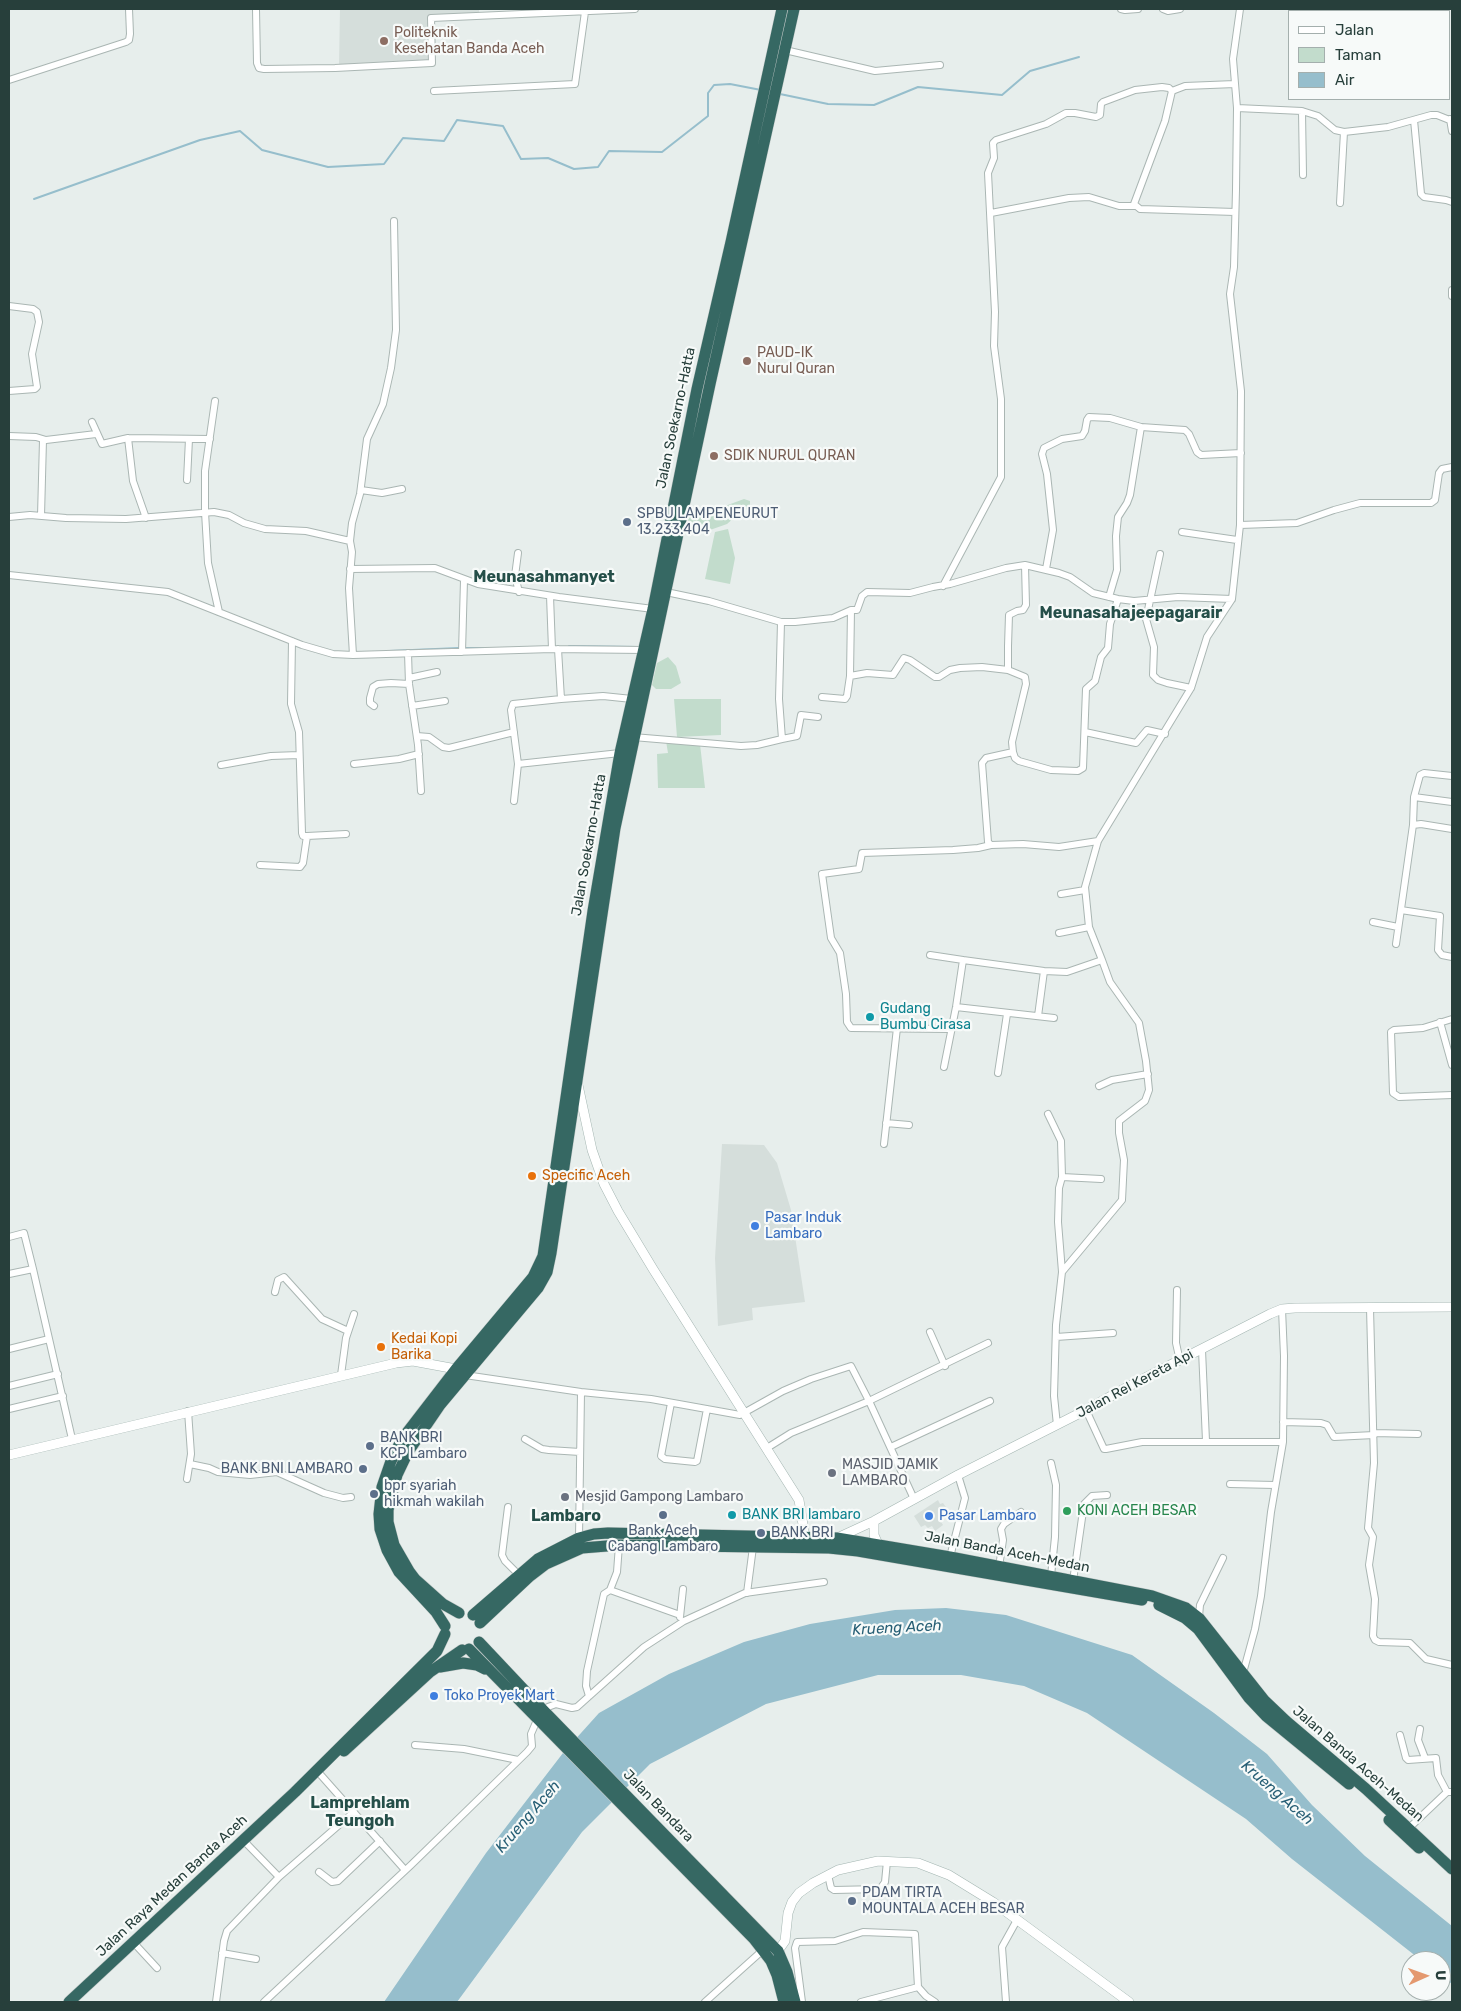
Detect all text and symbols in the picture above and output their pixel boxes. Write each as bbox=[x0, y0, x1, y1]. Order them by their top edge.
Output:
legend bbox=[1288, 10, 1451, 100]
text: Jalan bbox=[1335, 21, 1374, 39]
place label: Politeknik Kesehatan Banda Aceh bbox=[394, 25, 545, 58]
marker: Politeknik Kesehatan Banda Aceh bbox=[378, 35, 390, 47]
text: Taman bbox=[1335, 46, 1381, 64]
text: Air bbox=[1335, 71, 1354, 89]
place label: PAUD-IK Nurul Quran bbox=[757, 345, 835, 378]
street label: Jalan Soekarno-Hatta bbox=[653, 346, 699, 490]
marker: PAUD-IK Nurul Quran bbox=[741, 355, 753, 367]
place label: SDIK NURUL QURAN bbox=[724, 448, 855, 464]
marker: SDIK NURUL QURAN bbox=[708, 450, 720, 462]
place label: SPBU LAMPENEURUT 13.233.404 bbox=[637, 506, 778, 538]
marker: SPBU LAMPENEURUT 13.233.404 bbox=[621, 516, 633, 528]
district label: Meunasahmanyet bbox=[473, 567, 615, 587]
district label: Meunasahajeepagarair bbox=[1040, 603, 1222, 623]
street label: Jalan Soekarno-Hatta bbox=[568, 773, 610, 917]
place label: Gudang Bumbu Cirasa bbox=[880, 1001, 971, 1034]
marker: Gudang Bumbu Cirasa bbox=[864, 1011, 876, 1023]
place label: Specific Aceh bbox=[542, 1168, 630, 1184]
marker: Specific Aceh bbox=[526, 1170, 538, 1182]
place label: Pasar Induk Lambaro bbox=[765, 1210, 841, 1242]
marker: Pasar Induk Lambaro bbox=[749, 1220, 761, 1232]
place label: Kedai Kopi Barika bbox=[391, 1331, 457, 1364]
marker: Kedai Kopi Barika bbox=[375, 1341, 387, 1353]
street label: Jalan Rel Kereta Api bbox=[1074, 1346, 1196, 1422]
place label: BANK BRI KCP Lambaro bbox=[380, 1430, 467, 1462]
marker: BANK BRI KCP Lambaro bbox=[364, 1440, 376, 1452]
place label: MASJID JAMIK LAMBARO bbox=[842, 1457, 938, 1490]
place label: BANK BNI LAMBARO bbox=[221, 1461, 353, 1477]
marker: BANK BNI LAMBARO bbox=[357, 1463, 369, 1475]
marker: MASJID JAMIK LAMBARO bbox=[826, 1467, 838, 1479]
place label: bpr syariah hikmah wakilah bbox=[384, 1478, 484, 1510]
marker: bpr syariah hikmah wakilah bbox=[368, 1488, 380, 1500]
place label: Mesjid Gampong Lambaro bbox=[575, 1489, 743, 1505]
marker: Mesjid Gampong Lambaro bbox=[559, 1491, 571, 1503]
place label: KONI ACEH BESAR bbox=[1077, 1503, 1197, 1519]
marker: KONI ACEH BESAR bbox=[1061, 1505, 1073, 1517]
district label: Lambaro bbox=[531, 1506, 601, 1526]
place label: BANK BRI lambaro bbox=[742, 1507, 861, 1523]
place label: Pasar Lambaro bbox=[939, 1508, 1037, 1524]
marker: Bank Aceh Cabang Lambaro bbox=[657, 1509, 669, 1521]
marker: BANK BRI lambaro bbox=[726, 1509, 738, 1521]
marker: Pasar Lambaro bbox=[923, 1510, 935, 1522]
place label: Bank Aceh Cabang Lambaro bbox=[608, 1523, 718, 1555]
place label: BANK BRI bbox=[771, 1525, 834, 1541]
marker: BANK BRI bbox=[755, 1527, 767, 1539]
street label: Jalan Banda Aceh-Medan bbox=[923, 1528, 1091, 1576]
water label: Krueng Aceh bbox=[852, 1617, 942, 1639]
place label: Toko Proyek Mart bbox=[444, 1688, 555, 1704]
marker: Toko Proyek Mart bbox=[428, 1690, 440, 1702]
street label: Jalan Banda Aceh-Medan bbox=[1289, 1702, 1427, 1826]
water label: Krueng Aceh bbox=[1237, 1757, 1317, 1829]
street label: Jalan Bandara bbox=[619, 1766, 697, 1846]
water label: Krueng Aceh bbox=[492, 1777, 564, 1857]
district label: Lamprehlam Teungoh bbox=[310, 1793, 410, 1831]
street label: Jalan Raya Medan Banda Aceh bbox=[93, 1812, 251, 1960]
place label: PDAM TIRTA MOUNTALA ACEH BESAR bbox=[862, 1885, 1025, 1918]
marker: PDAM TIRTA MOUNTALA ACEH BESAR bbox=[846, 1895, 858, 1907]
north arrow bbox=[1401, 1951, 1451, 2001]
text: U bbox=[1432, 1970, 1449, 1981]

